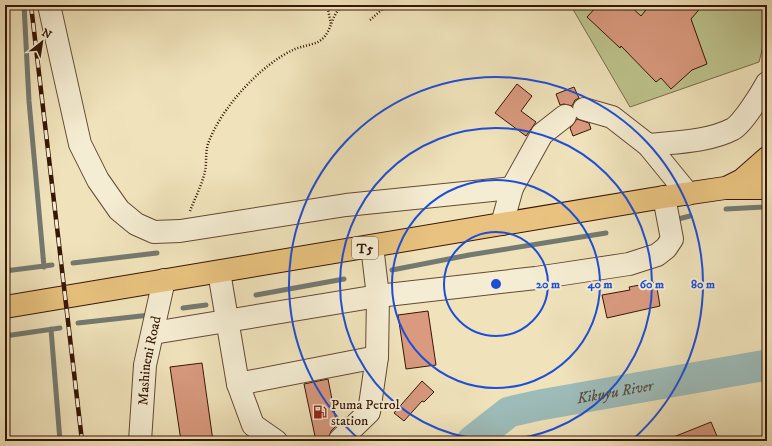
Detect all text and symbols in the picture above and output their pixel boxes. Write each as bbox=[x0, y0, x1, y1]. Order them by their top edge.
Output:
north arrow bbox=[22, 22, 62, 62]
text: N bbox=[39, 26, 54, 43]
road number: T5 bbox=[352, 237, 378, 259]
centre of rings bbox=[489, 277, 503, 291]
text: 20 m bbox=[536, 277, 560, 292]
text: 40 m bbox=[587, 277, 612, 292]
text: 60 m bbox=[640, 277, 664, 292]
text: 80 m bbox=[691, 277, 715, 292]
street label: Mashineni Road bbox=[134, 314, 166, 406]
water label: Kikuyu River bbox=[575, 376, 656, 408]
place label: Puma Petrol station bbox=[331, 396, 401, 430]
fuel station icon: Puma Petrol station bbox=[312, 404, 328, 420]

